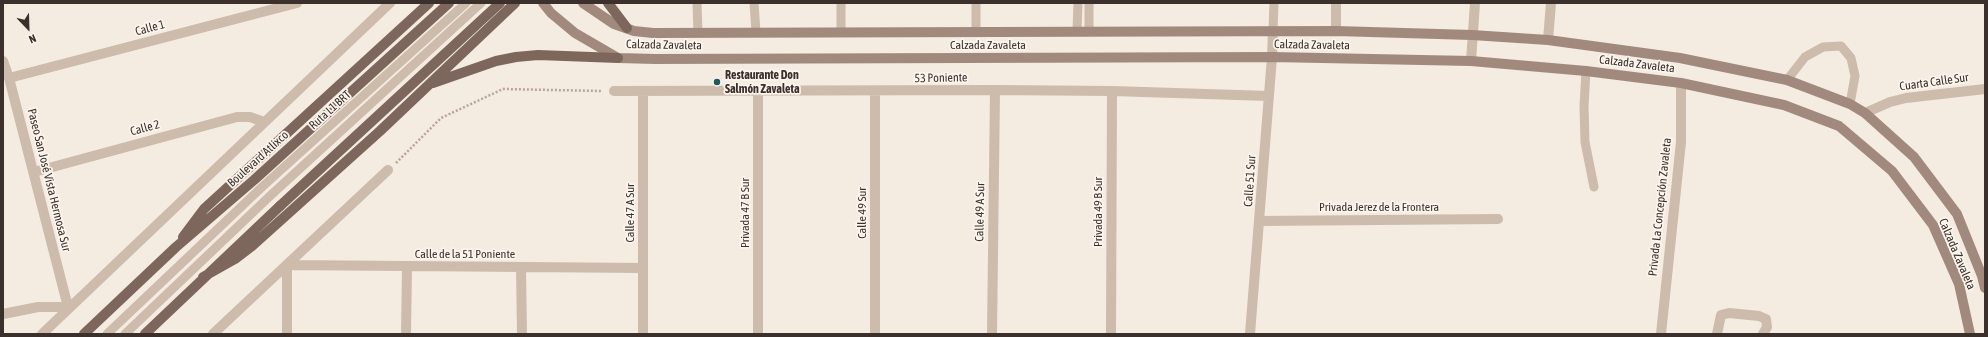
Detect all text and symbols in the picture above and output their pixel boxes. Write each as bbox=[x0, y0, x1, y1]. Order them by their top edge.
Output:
north arrow bbox=[8, 8, 48, 48]
street label: Calle 1 bbox=[134, 17, 166, 39]
text: N bbox=[27, 32, 38, 46]
street label: Calzada Zavaleta bbox=[626, 37, 702, 53]
street label: Calzada Zavaleta bbox=[1274, 37, 1350, 53]
street label: Calzada Zavaleta bbox=[950, 38, 1026, 52]
street label: Calzada Zavaleta bbox=[1598, 52, 1676, 76]
place label: Restaurante Don Salmón Zavaleta bbox=[725, 68, 799, 96]
street label: 53 Poniente bbox=[914, 70, 968, 86]
street label: Cuarta Calle Sur bbox=[1899, 70, 1969, 94]
marker: Restaurante Don Salmón Zavaleta bbox=[712, 77, 722, 87]
street label: Ruta L1 BRT bbox=[306, 87, 354, 133]
street label: Paseo San José Vista Hermosa Sur bbox=[24, 107, 74, 253]
street label: Calle 2 bbox=[129, 117, 161, 139]
street label: Boulevard Atlixco bbox=[225, 128, 291, 190]
street label: Privada La Concepción Zavaleta bbox=[1646, 137, 1674, 277]
street label: Calle 51 Sur bbox=[1241, 155, 1259, 207]
street label: Privada 49 B Sur bbox=[1091, 177, 1105, 247]
street label: Privada 47 B Sur bbox=[738, 178, 752, 248]
street label: Calle 49 A Sur bbox=[972, 182, 988, 242]
street label: Calle 47 A Sur bbox=[623, 183, 637, 243]
street label: Calle 49 Sur bbox=[855, 187, 869, 239]
street label: Privada Jerez de la Frontera bbox=[1319, 200, 1439, 214]
street label: Calzada Zavaleta bbox=[1936, 216, 1978, 292]
street label: Calle de la 51 Poniente bbox=[415, 247, 515, 261]

